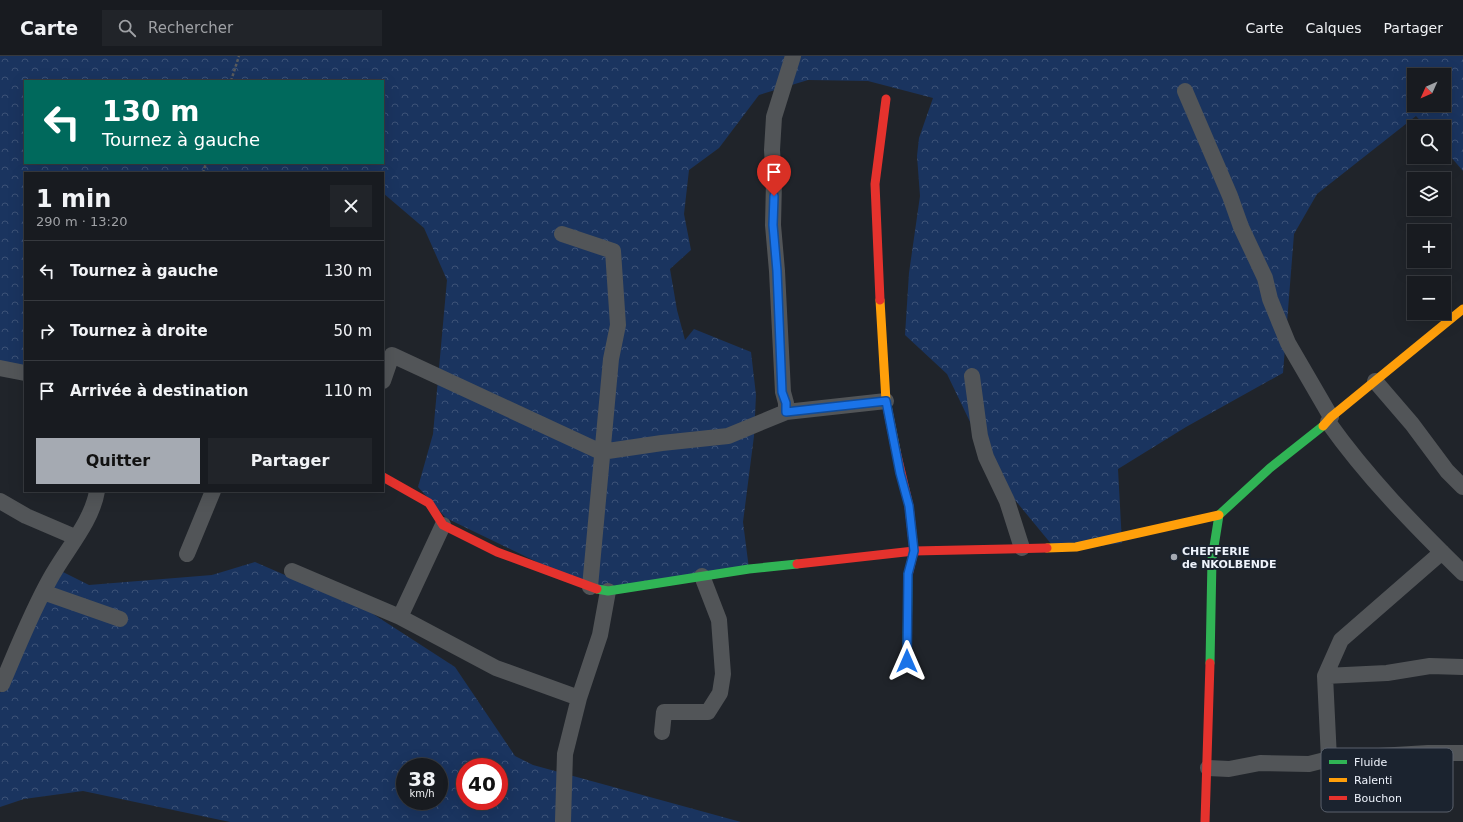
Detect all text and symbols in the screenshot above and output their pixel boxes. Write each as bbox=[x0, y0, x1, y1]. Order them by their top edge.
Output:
search box bbox=[102, 10, 382, 46]
text: Carte bbox=[20, 17, 78, 39]
icon: search bbox=[116, 17, 138, 39]
text: Rechercher bbox=[148, 19, 233, 37]
text: Carte bbox=[1245, 20, 1284, 36]
text: Calques bbox=[1306, 20, 1362, 36]
text: Partager bbox=[1384, 20, 1443, 36]
north arrow bbox=[1407, 68, 1451, 112]
map controls bbox=[1407, 68, 1451, 320]
text: 130 m bbox=[102, 95, 199, 128]
icon: left bbox=[36, 96, 88, 148]
button: search bbox=[1407, 120, 1451, 164]
text: Tournez à gauche bbox=[102, 129, 260, 150]
pin bbox=[757, 155, 791, 196]
icon: arrive bbox=[763, 161, 785, 183]
button: layers bbox=[1407, 172, 1451, 216]
text: 1 min bbox=[36, 185, 111, 213]
button: close bbox=[330, 185, 372, 227]
text: 290 m · 13:20 bbox=[36, 214, 127, 229]
button: + bbox=[1407, 224, 1451, 268]
icon: left bbox=[36, 260, 58, 282]
text: Tournez à gauche bbox=[70, 262, 218, 280]
text: 130 m bbox=[324, 262, 372, 280]
button: − bbox=[1407, 276, 1451, 320]
icon: right bbox=[36, 320, 58, 342]
text: Tournez à droite bbox=[70, 322, 208, 340]
text: 50 m bbox=[334, 322, 372, 340]
icon: arrive bbox=[36, 380, 58, 402]
text: Arrivée à destination bbox=[70, 382, 248, 400]
text: 110 m bbox=[324, 382, 372, 400]
button: Quitter bbox=[36, 438, 200, 484]
button: Partager bbox=[208, 438, 372, 484]
place label: CHEFFERIE de NKOLBENDE bbox=[1182, 545, 1277, 571]
marker: CHEFFERIE de NKOLBENDE bbox=[1169, 552, 1179, 562]
position arrow bbox=[886, 640, 928, 682]
legend bbox=[1321, 748, 1453, 812]
text: Fluide bbox=[1354, 756, 1387, 769]
speed limit sign: 40 bbox=[456, 758, 508, 810]
text: 38 bbox=[408, 767, 436, 791]
text: Ralenti bbox=[1354, 774, 1392, 787]
text: km/h bbox=[409, 788, 435, 799]
text: Bouchon bbox=[1354, 792, 1402, 805]

